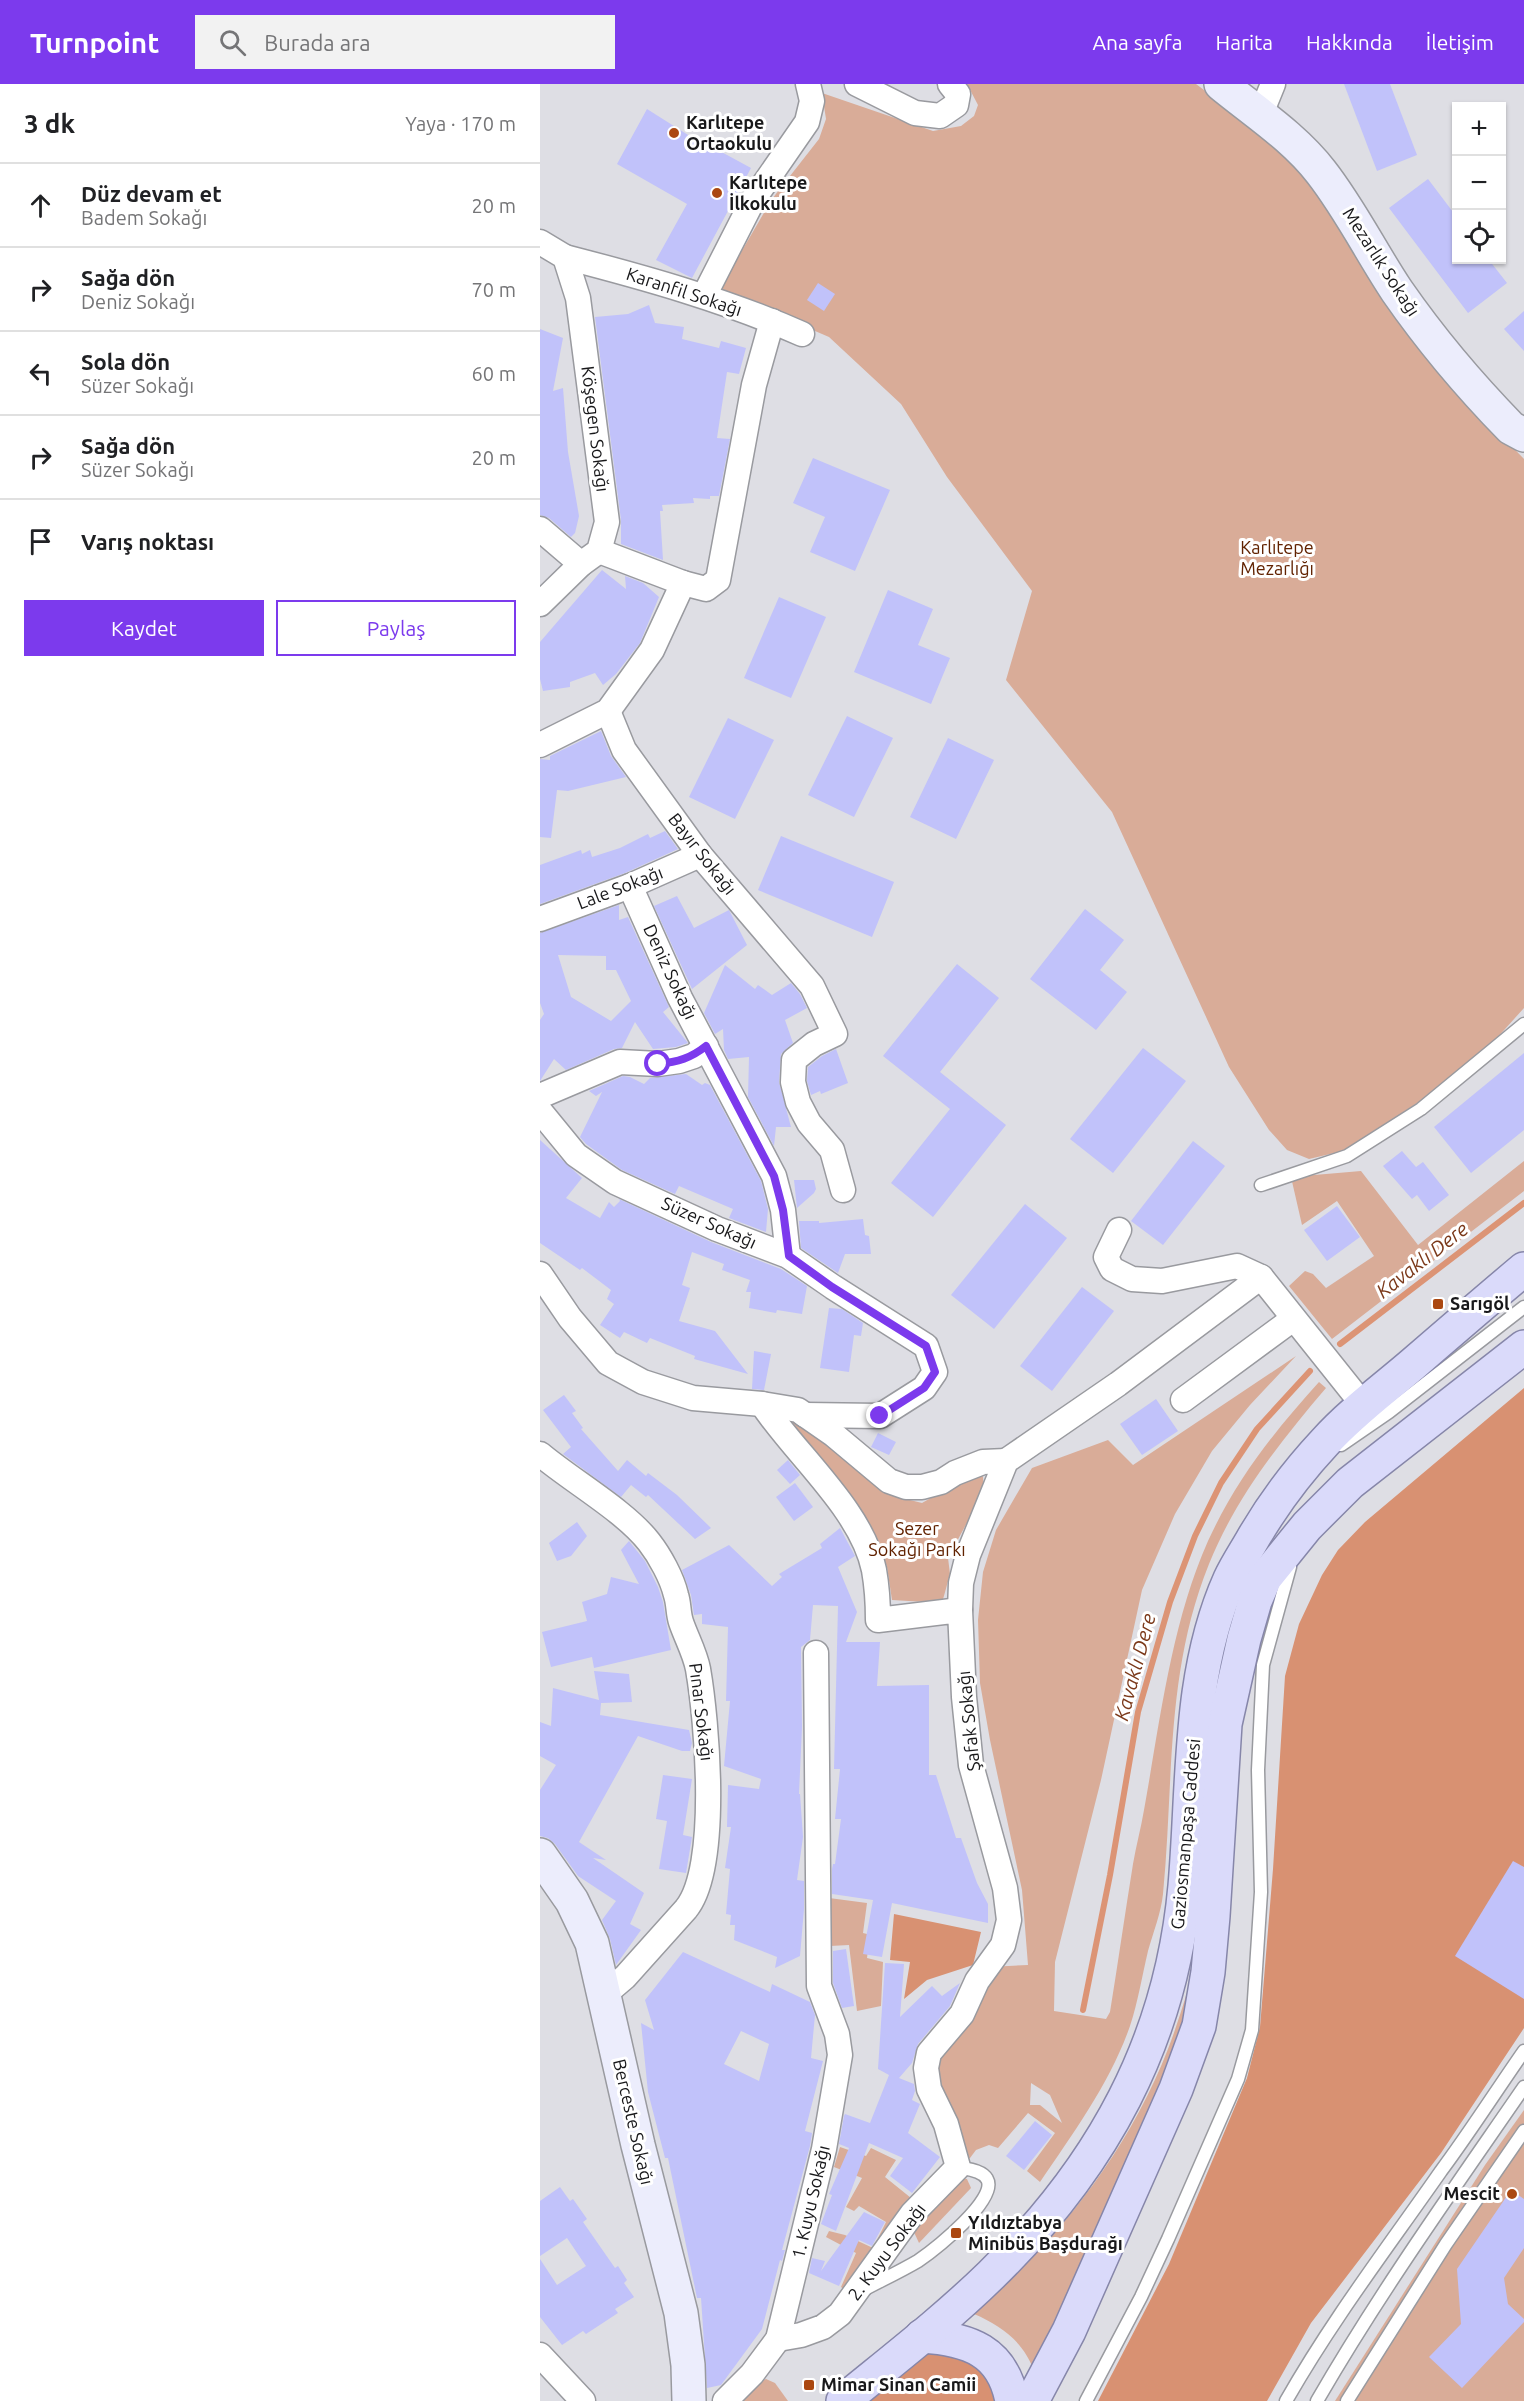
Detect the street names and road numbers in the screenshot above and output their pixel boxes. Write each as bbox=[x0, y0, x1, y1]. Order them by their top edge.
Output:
street label: Mezarlık Sokağı bbox=[1339, 204, 1424, 319]
street label: Karanfil Sokağı bbox=[624, 263, 745, 319]
street label: Köşegen Sokağı bbox=[578, 365, 614, 493]
street label: Bayır Sokağı bbox=[665, 809, 741, 898]
street label: Lale Sokağı bbox=[574, 862, 665, 913]
street label: Deniz Sokağı bbox=[640, 921, 702, 1022]
street label: Süzer Sokağı bbox=[659, 1192, 760, 1252]
street label: Pınar Sokağı bbox=[686, 1662, 718, 1762]
street label: Şafak Sokağı bbox=[953, 1670, 983, 1772]
street label: Gaziosmanpaşa Caddesi bbox=[1167, 1738, 1203, 1930]
street label: Berceste Sokağı bbox=[610, 2057, 658, 2187]
street label: 1. Kuyu Sokağı bbox=[787, 2143, 833, 2260]
street label: 2. Kuyu Sokağı bbox=[843, 2199, 929, 2304]

